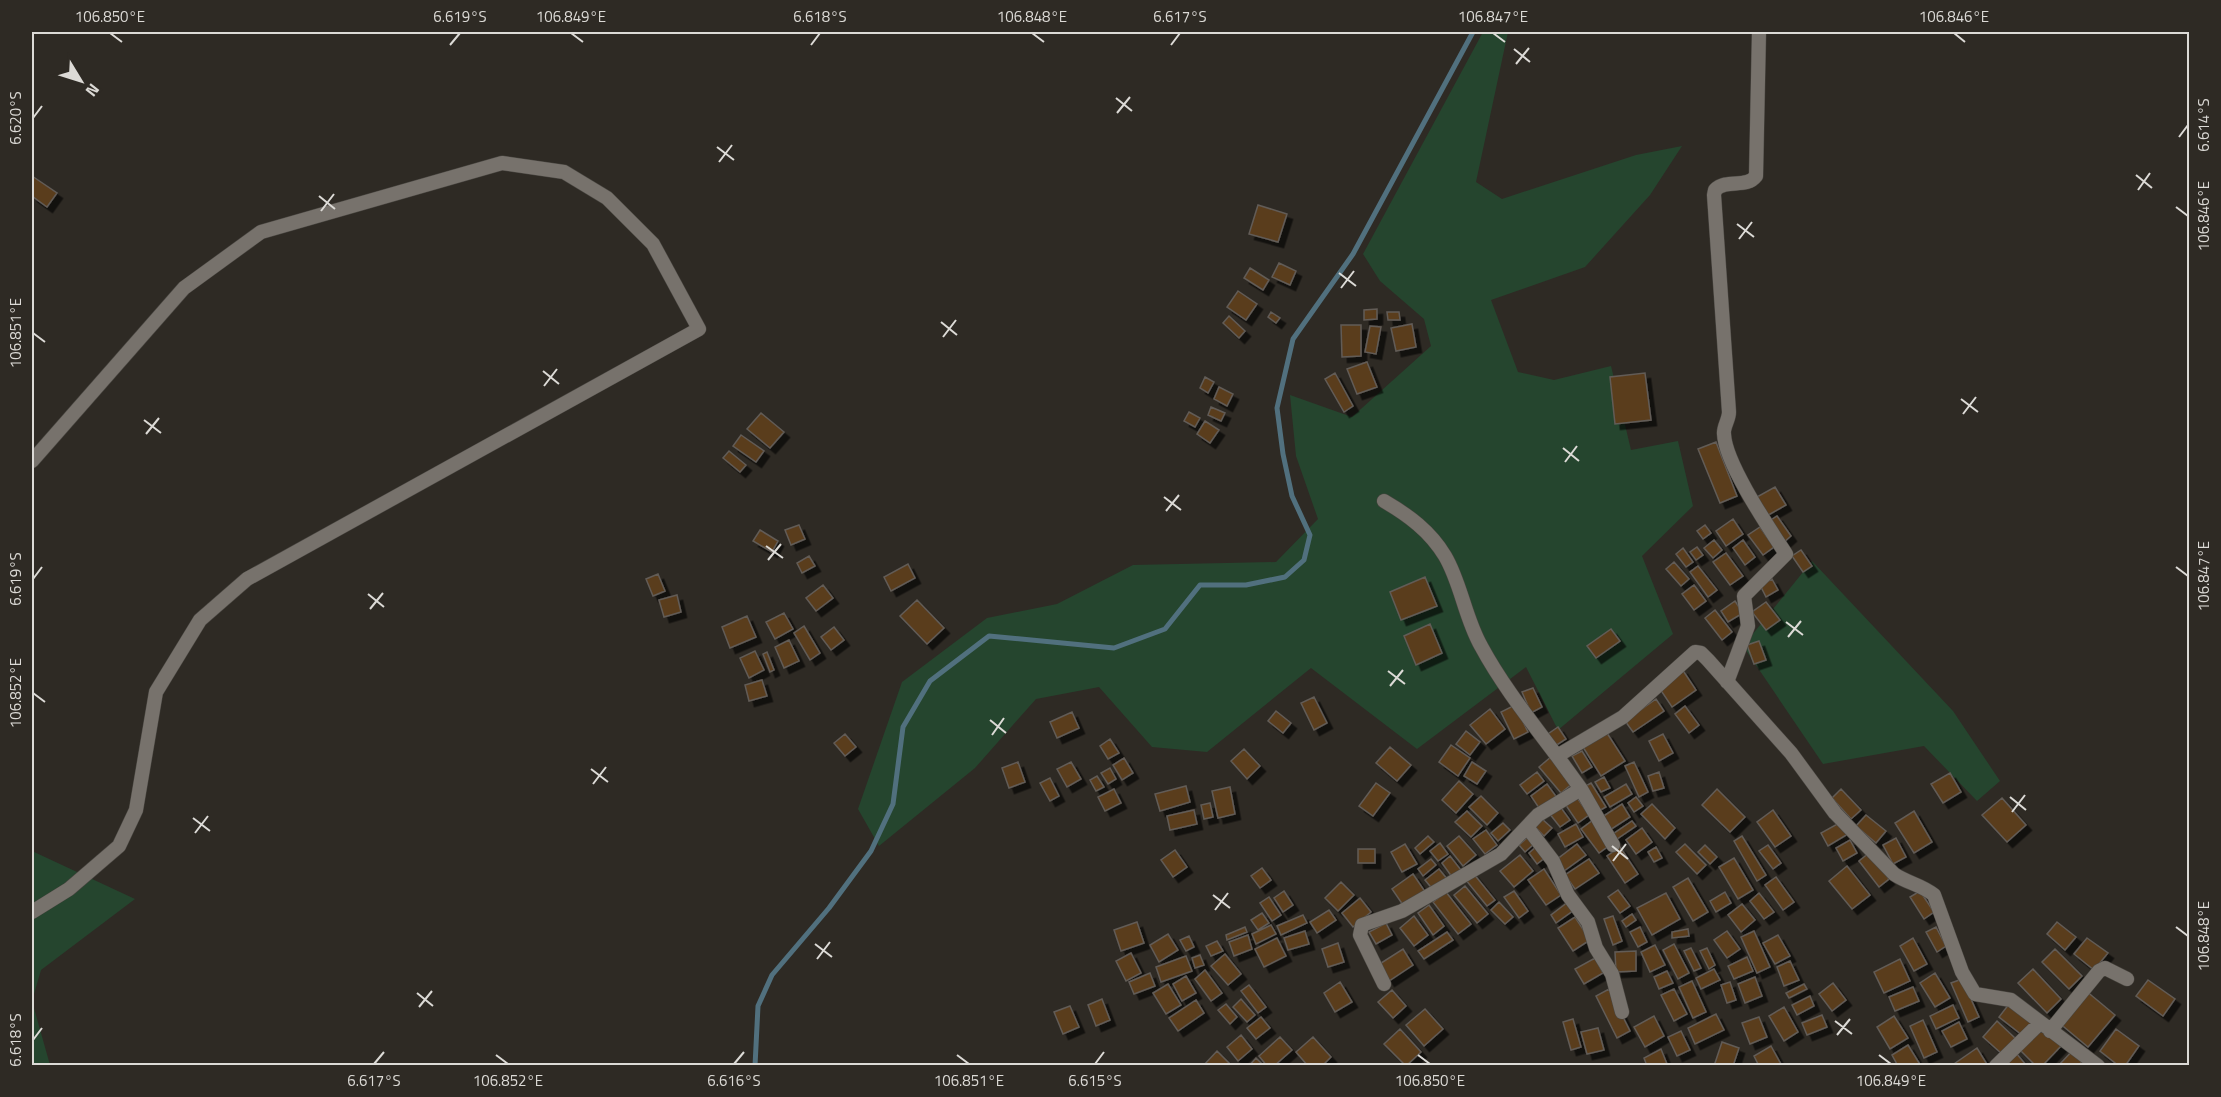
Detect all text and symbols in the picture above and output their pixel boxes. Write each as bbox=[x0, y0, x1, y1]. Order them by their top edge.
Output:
text: 106.850°E bbox=[75, 5, 145, 28]
text: 6.619°S bbox=[433, 5, 487, 28]
text: 106.849°E bbox=[536, 5, 606, 28]
text: 6.618°S bbox=[793, 5, 847, 28]
text: 106.848°E bbox=[997, 5, 1067, 28]
text: 6.617°S bbox=[1153, 5, 1207, 28]
text: 106.847°E bbox=[1458, 5, 1528, 28]
text: 106.846°E bbox=[1919, 5, 1989, 28]
north arrow bbox=[51, 51, 111, 111]
text: N bbox=[80, 78, 106, 102]
text: 6.620°S bbox=[4, 91, 27, 145]
text: 6.614°S bbox=[2192, 98, 2215, 152]
text: 106.846°E bbox=[2192, 181, 2215, 251]
text: 106.851°E bbox=[4, 298, 27, 368]
text: 106.847°E bbox=[2192, 541, 2215, 611]
text: 6.619°S bbox=[4, 552, 27, 606]
text: 106.852°E bbox=[4, 658, 27, 728]
text: 106.848°E bbox=[2192, 901, 2215, 971]
text: 6.618°S bbox=[4, 1013, 27, 1067]
text: 6.617°S bbox=[347, 1069, 401, 1092]
text: 106.852°E bbox=[473, 1069, 543, 1092]
text: 6.616°S bbox=[707, 1069, 761, 1092]
text: 106.851°E bbox=[934, 1069, 1004, 1092]
text: 6.615°S bbox=[1068, 1069, 1122, 1092]
text: 106.850°E bbox=[1395, 1069, 1465, 1092]
text: 106.849°E bbox=[1856, 1069, 1926, 1092]

